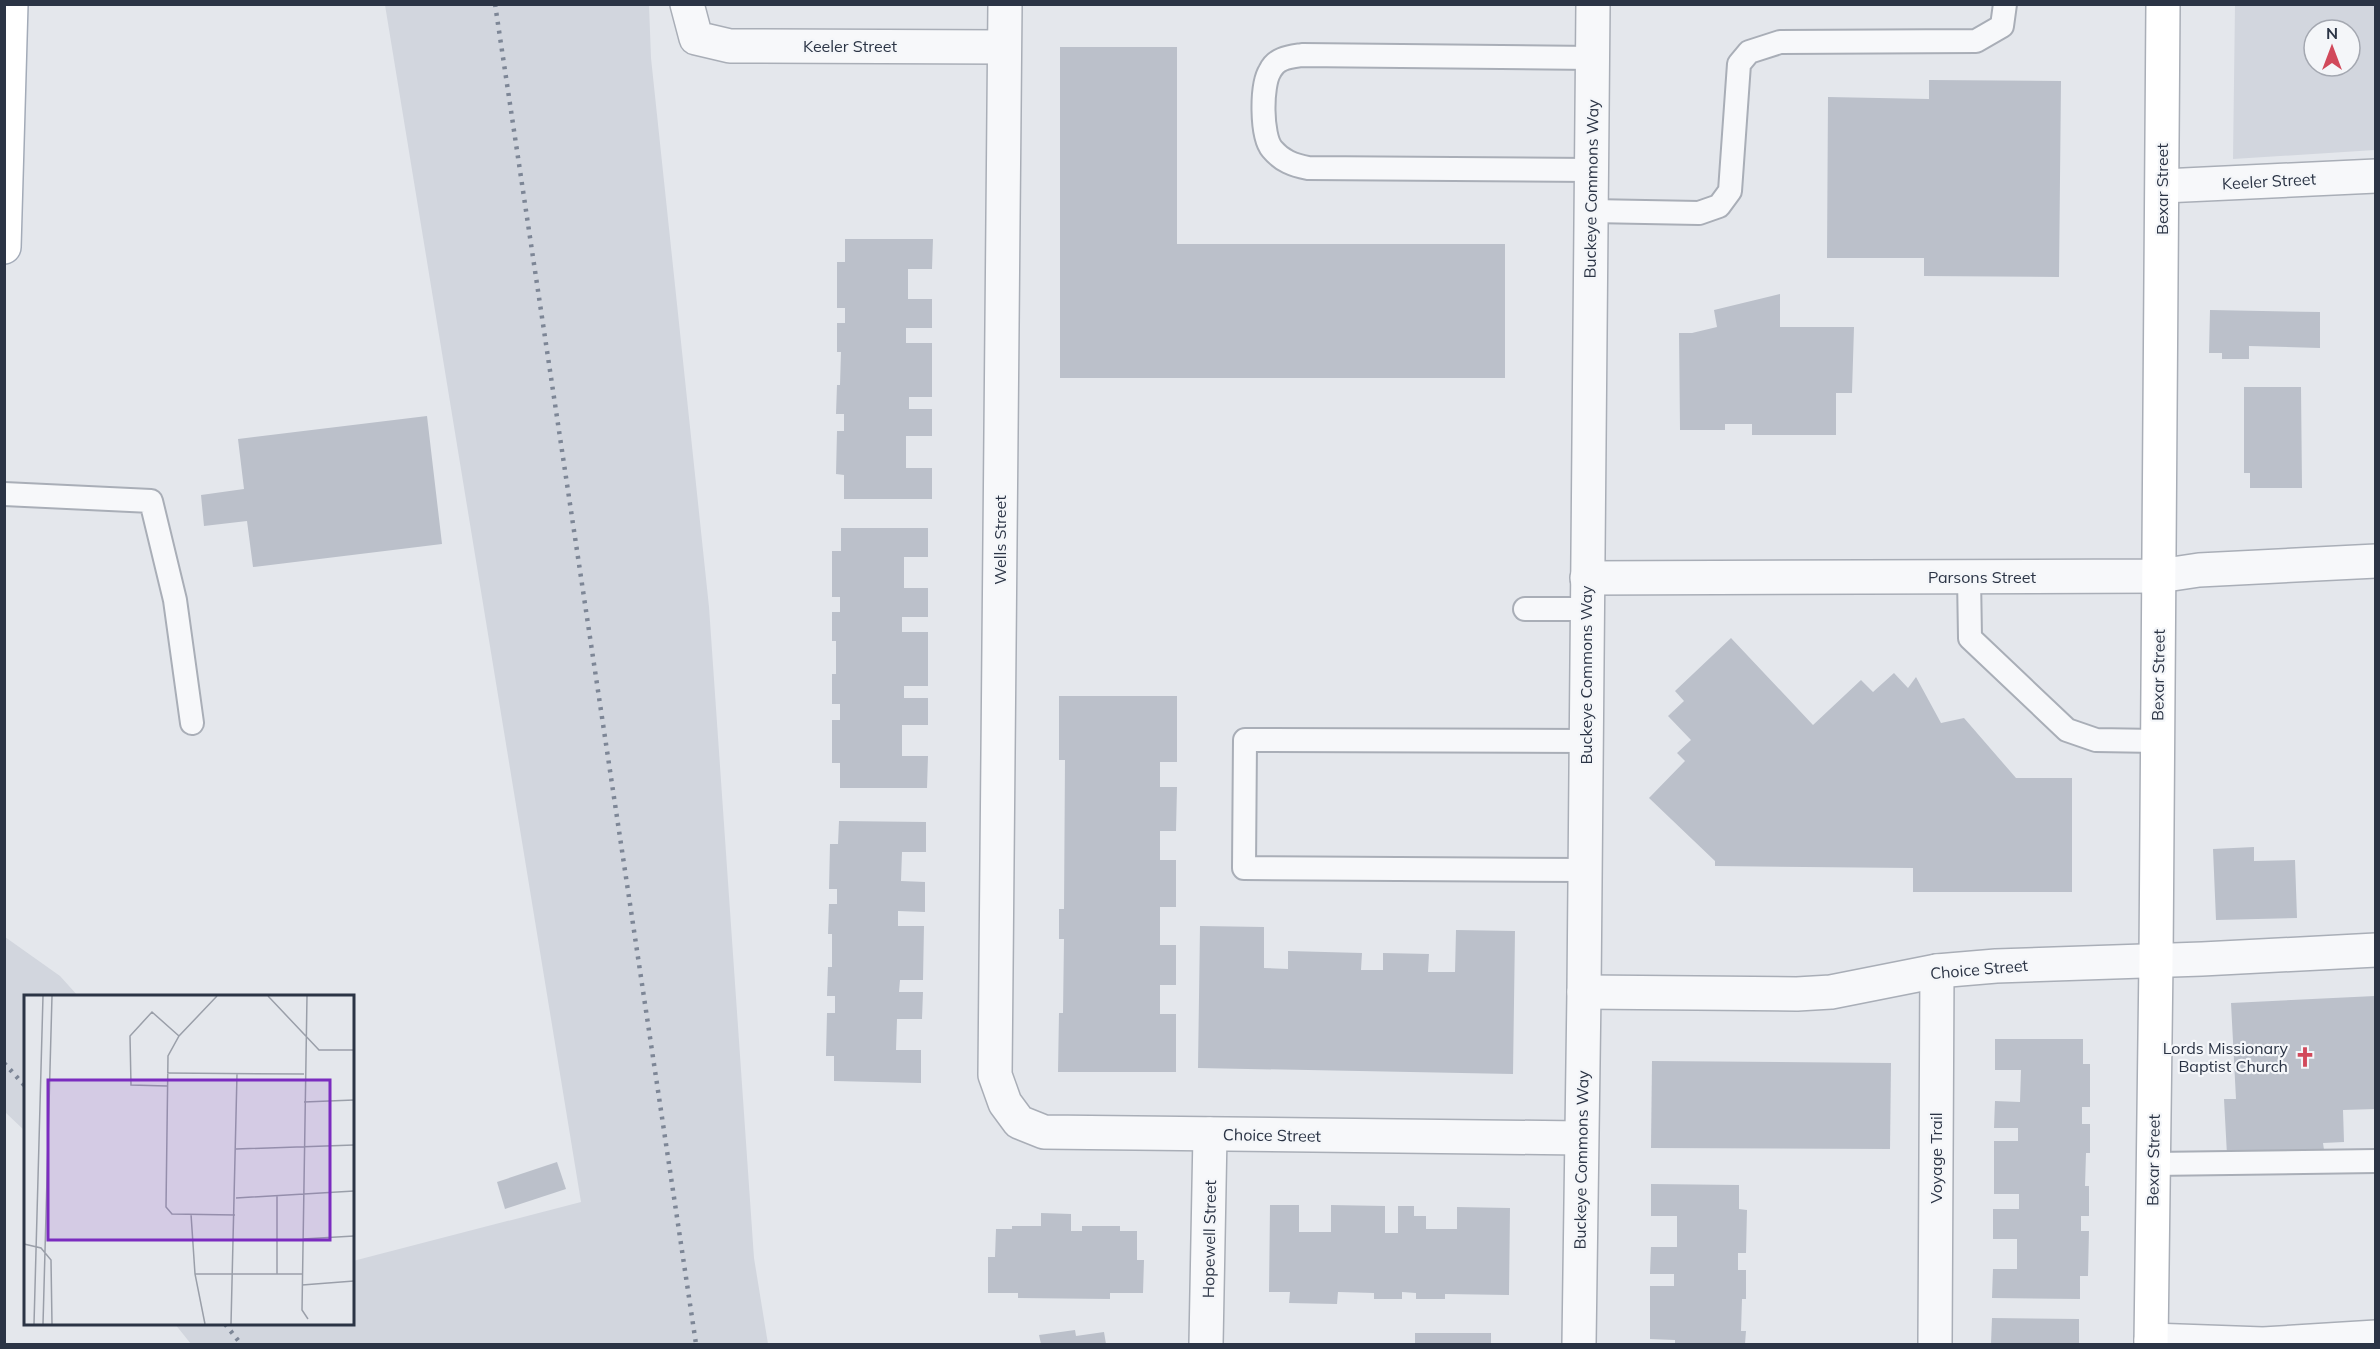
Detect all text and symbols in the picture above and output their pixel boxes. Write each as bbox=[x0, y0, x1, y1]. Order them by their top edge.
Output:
north arrow bbox=[2302, 18, 2362, 78]
text: N bbox=[2326, 23, 2338, 43]
street label: Keeler Street bbox=[803, 36, 897, 56]
street label: Buckeye Commons Way bbox=[1579, 99, 1603, 279]
street label: Bexar Street bbox=[2152, 143, 2172, 235]
street label: Keeler Street bbox=[2221, 169, 2317, 193]
street label: Wells Street bbox=[990, 495, 1010, 585]
street label: Parsons Street bbox=[1928, 567, 2036, 587]
street label: Buckeye Commons Way bbox=[1576, 585, 1596, 765]
street label: Bexar Street bbox=[2147, 629, 2169, 721]
street label: Choice Street bbox=[1929, 955, 2029, 983]
inset map bbox=[24, 995, 354, 1325]
place label: Lords Missionary Baptist Church bbox=[2163, 1038, 2288, 1076]
church icon: Lords Missionary Baptist Church bbox=[2293, 1045, 2317, 1069]
street label: Buckeye Commons Way bbox=[1569, 1070, 1593, 1250]
street label: Voyage Trail bbox=[1926, 1112, 1946, 1204]
street label: Bexar Street bbox=[2142, 1114, 2164, 1206]
street label: Choice Street bbox=[1223, 1124, 1322, 1146]
street label: Hopewell Street bbox=[1198, 1179, 1220, 1298]

